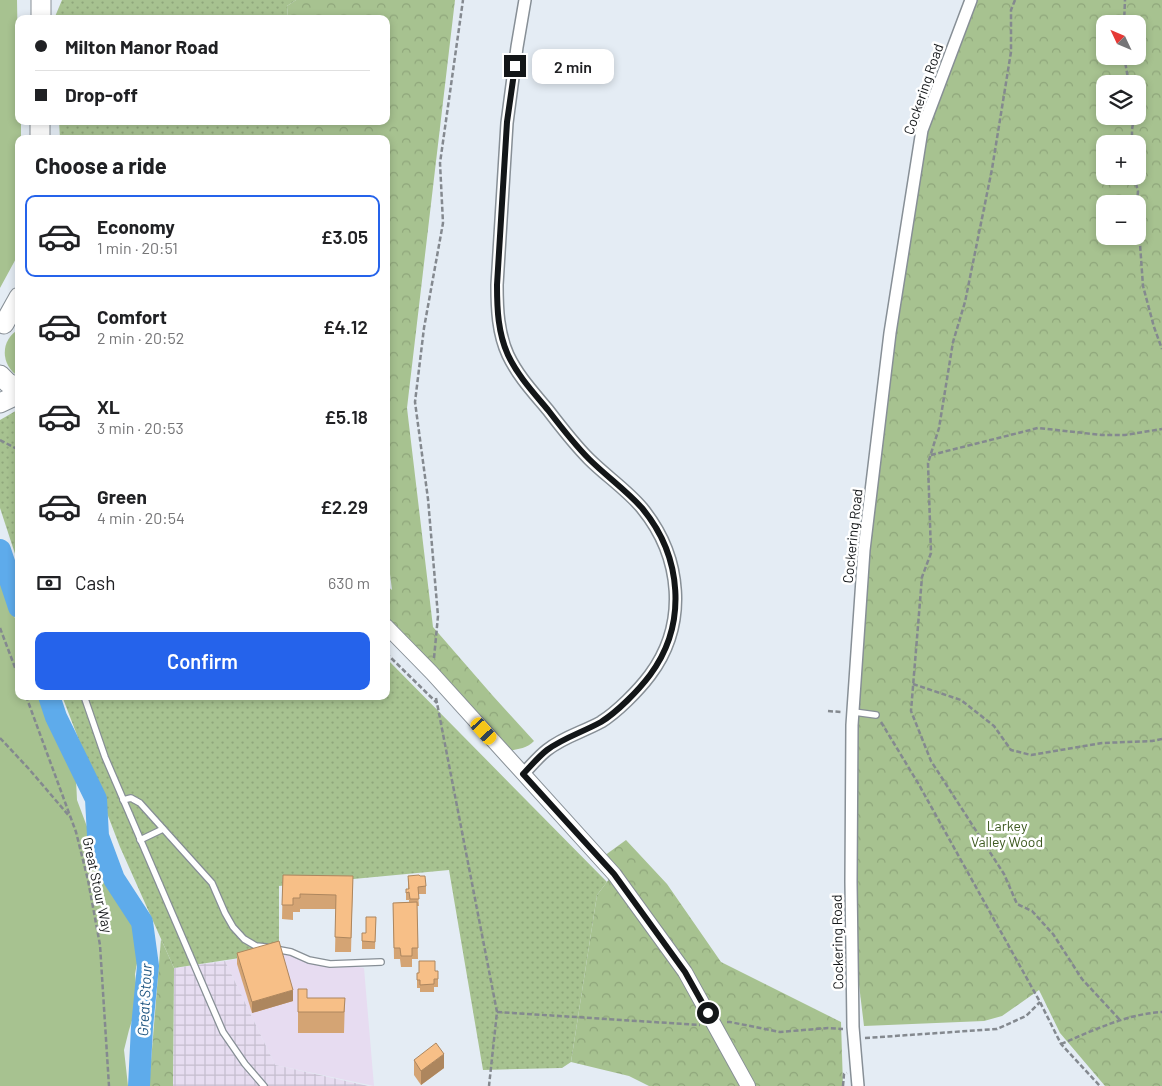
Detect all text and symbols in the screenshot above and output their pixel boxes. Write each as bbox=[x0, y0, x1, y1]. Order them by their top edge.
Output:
north arrow bbox=[1096, 15, 1146, 65]
map controls bbox=[1096, 15, 1146, 245]
text: Milton Manor Road bbox=[65, 35, 218, 58]
street label: Cockering Road bbox=[899, 41, 947, 137]
callout: 2 min bbox=[532, 48, 615, 84]
route end bbox=[504, 55, 526, 77]
text: 2 min bbox=[554, 57, 592, 76]
button: layers bbox=[1096, 75, 1146, 125]
text: Drop-off bbox=[65, 83, 138, 106]
button: + bbox=[1096, 135, 1146, 185]
text: Choose a ride bbox=[35, 152, 167, 178]
button: − bbox=[1096, 195, 1146, 245]
icon: car bbox=[37, 214, 82, 259]
text: Economy bbox=[97, 215, 175, 238]
text: £3.05 bbox=[321, 225, 368, 248]
text: 1 min · 20:51 bbox=[97, 238, 178, 257]
icon: car bbox=[37, 304, 82, 349]
text: Comfort bbox=[97, 305, 167, 328]
text: £4.12 bbox=[323, 315, 368, 338]
text: 2 min · 20:52 bbox=[97, 328, 184, 347]
icon: car bbox=[37, 394, 82, 439]
text: XL bbox=[97, 395, 120, 418]
text: £5.18 bbox=[324, 405, 368, 428]
text: 3 min · 20:53 bbox=[97, 418, 184, 437]
icon: car bbox=[37, 484, 82, 529]
text: Green bbox=[97, 485, 147, 508]
street label: Cockering Road bbox=[839, 488, 865, 584]
text: £2.29 bbox=[320, 495, 368, 518]
text: 4 min · 20:54 bbox=[97, 508, 185, 527]
icon: cash bbox=[35, 569, 63, 597]
text: Cash bbox=[75, 571, 116, 594]
text: 630 m bbox=[328, 573, 370, 592]
button: Confirm bbox=[35, 632, 370, 690]
car bbox=[468, 715, 499, 747]
park label: Larkey Valley Wood bbox=[971, 817, 1043, 850]
street label: Great Stour Way bbox=[80, 836, 117, 935]
street label: Cockering Road bbox=[828, 894, 846, 990]
water label: Great Stour bbox=[133, 963, 155, 1037]
route start bbox=[697, 1002, 719, 1024]

